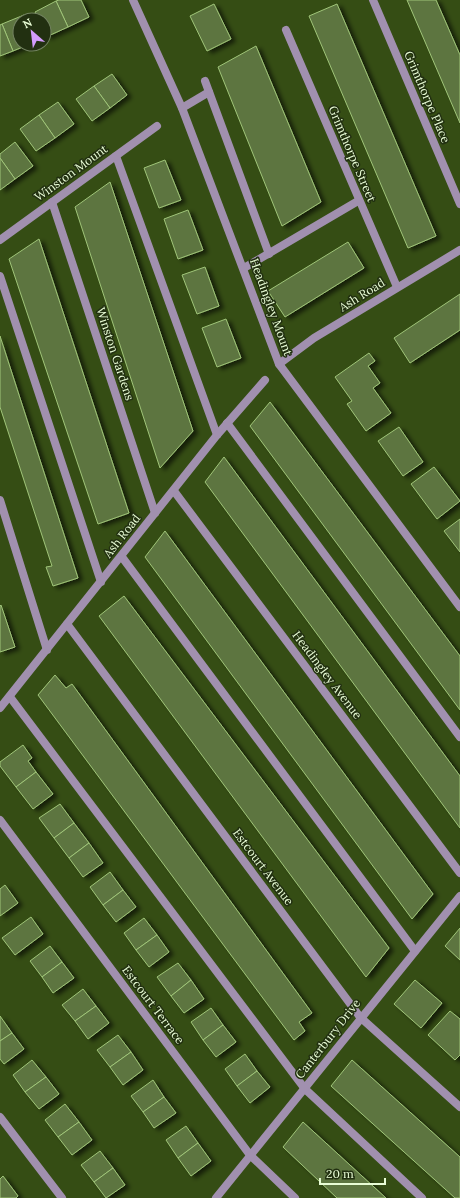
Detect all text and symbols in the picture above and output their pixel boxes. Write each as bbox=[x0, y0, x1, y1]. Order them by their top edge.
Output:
north arrow bbox=[12, 12, 52, 52]
text: N bbox=[20, 15, 35, 31]
street label: Grimthorpe Place bbox=[401, 48, 454, 146]
street label: Grimthorpe Street bbox=[325, 103, 380, 205]
street label: Winston Mount bbox=[31, 141, 111, 204]
street label: Headingley Mount bbox=[247, 256, 296, 358]
street label: Ash Road bbox=[335, 275, 387, 315]
street label: Winston Gardens bbox=[93, 305, 138, 403]
street label: Ash Road bbox=[99, 511, 143, 561]
street label: Headingley Avenue bbox=[289, 628, 366, 722]
street label: Estcourt Avenue bbox=[230, 825, 297, 908]
street label: Estcourt Terrace bbox=[119, 963, 188, 1047]
street label: Canterbury Drive bbox=[292, 995, 364, 1082]
scale bar bbox=[320, 1160, 385, 1186]
text: 20 m bbox=[326, 1166, 354, 1181]

